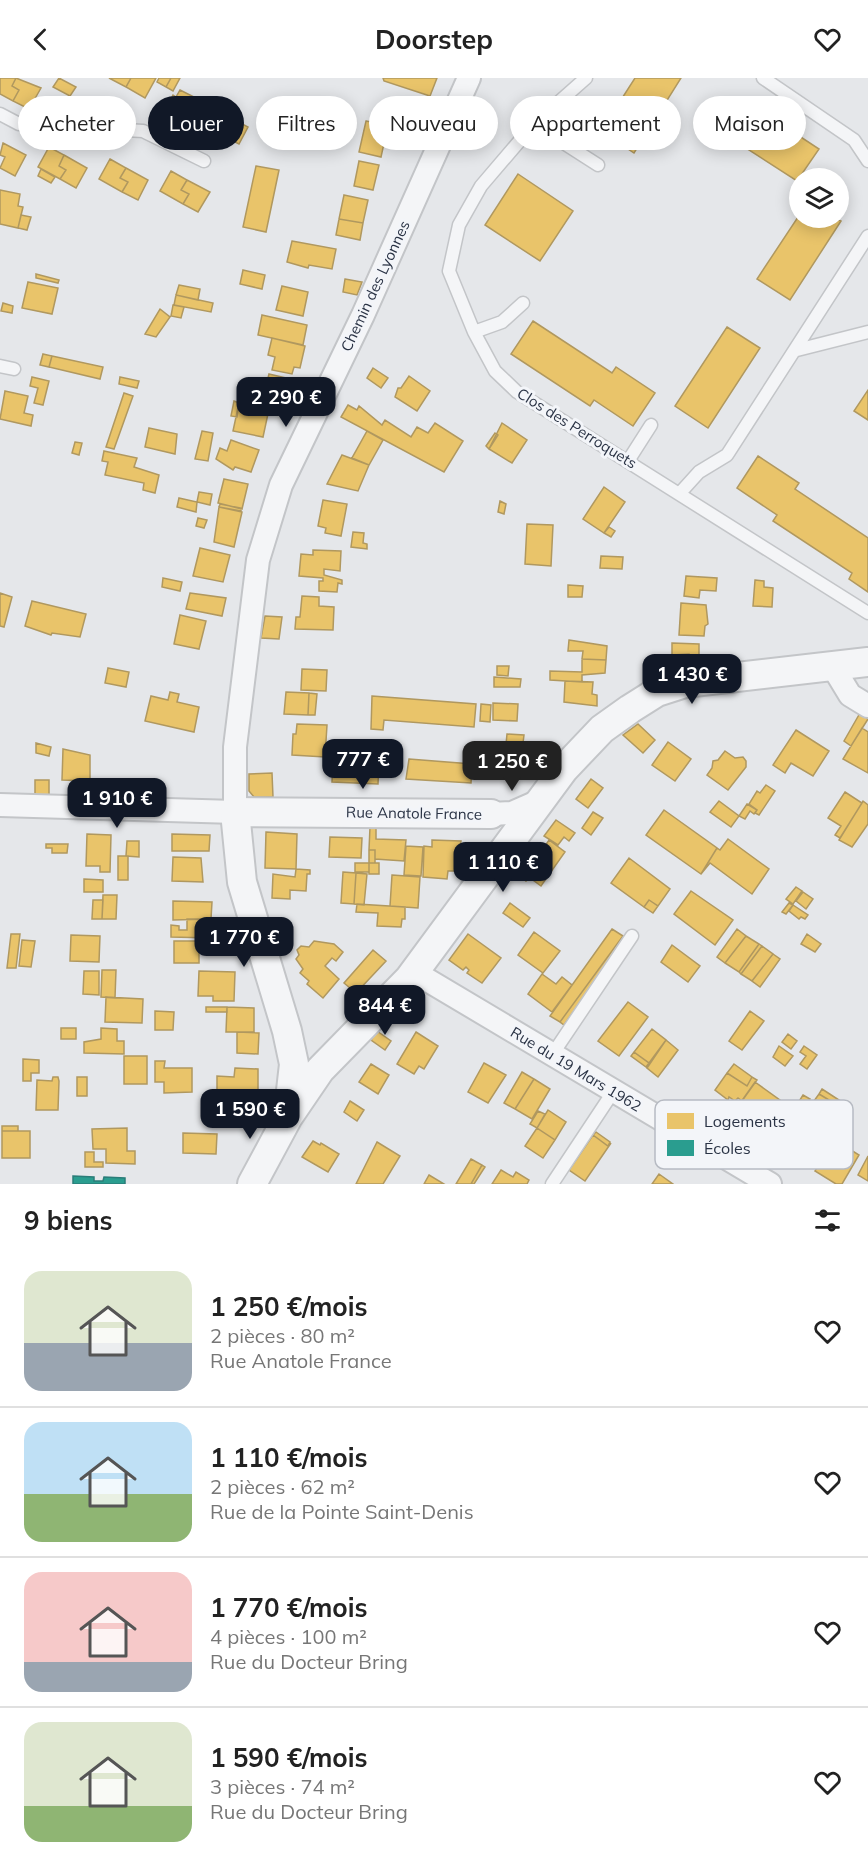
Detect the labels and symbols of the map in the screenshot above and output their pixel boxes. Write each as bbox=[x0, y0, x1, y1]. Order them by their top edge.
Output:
street label: Chemin des Lyonnes bbox=[336, 217, 414, 355]
pin: 2 290 € bbox=[231, 377, 341, 428]
street label: Clos des Perroquets bbox=[514, 383, 640, 473]
pin: 1 430 € bbox=[637, 654, 747, 705]
pin: 777 € bbox=[321, 739, 405, 790]
pin: 1 250 € bbox=[457, 741, 567, 792]
pin: 1 910 € bbox=[62, 778, 172, 829]
street label: Rue Anatole France bbox=[346, 802, 482, 824]
pin: 1 110 € bbox=[448, 842, 558, 893]
pin: 1 770 € bbox=[189, 917, 299, 968]
pin: 844 € bbox=[343, 985, 427, 1036]
street label: Rue du 19 Mars 1962 bbox=[507, 1022, 645, 1116]
pin: 1 590 € bbox=[195, 1089, 305, 1140]
legend bbox=[655, 1100, 853, 1169]
text: Logements bbox=[704, 1111, 786, 1131]
text: Écoles bbox=[704, 1138, 751, 1158]

